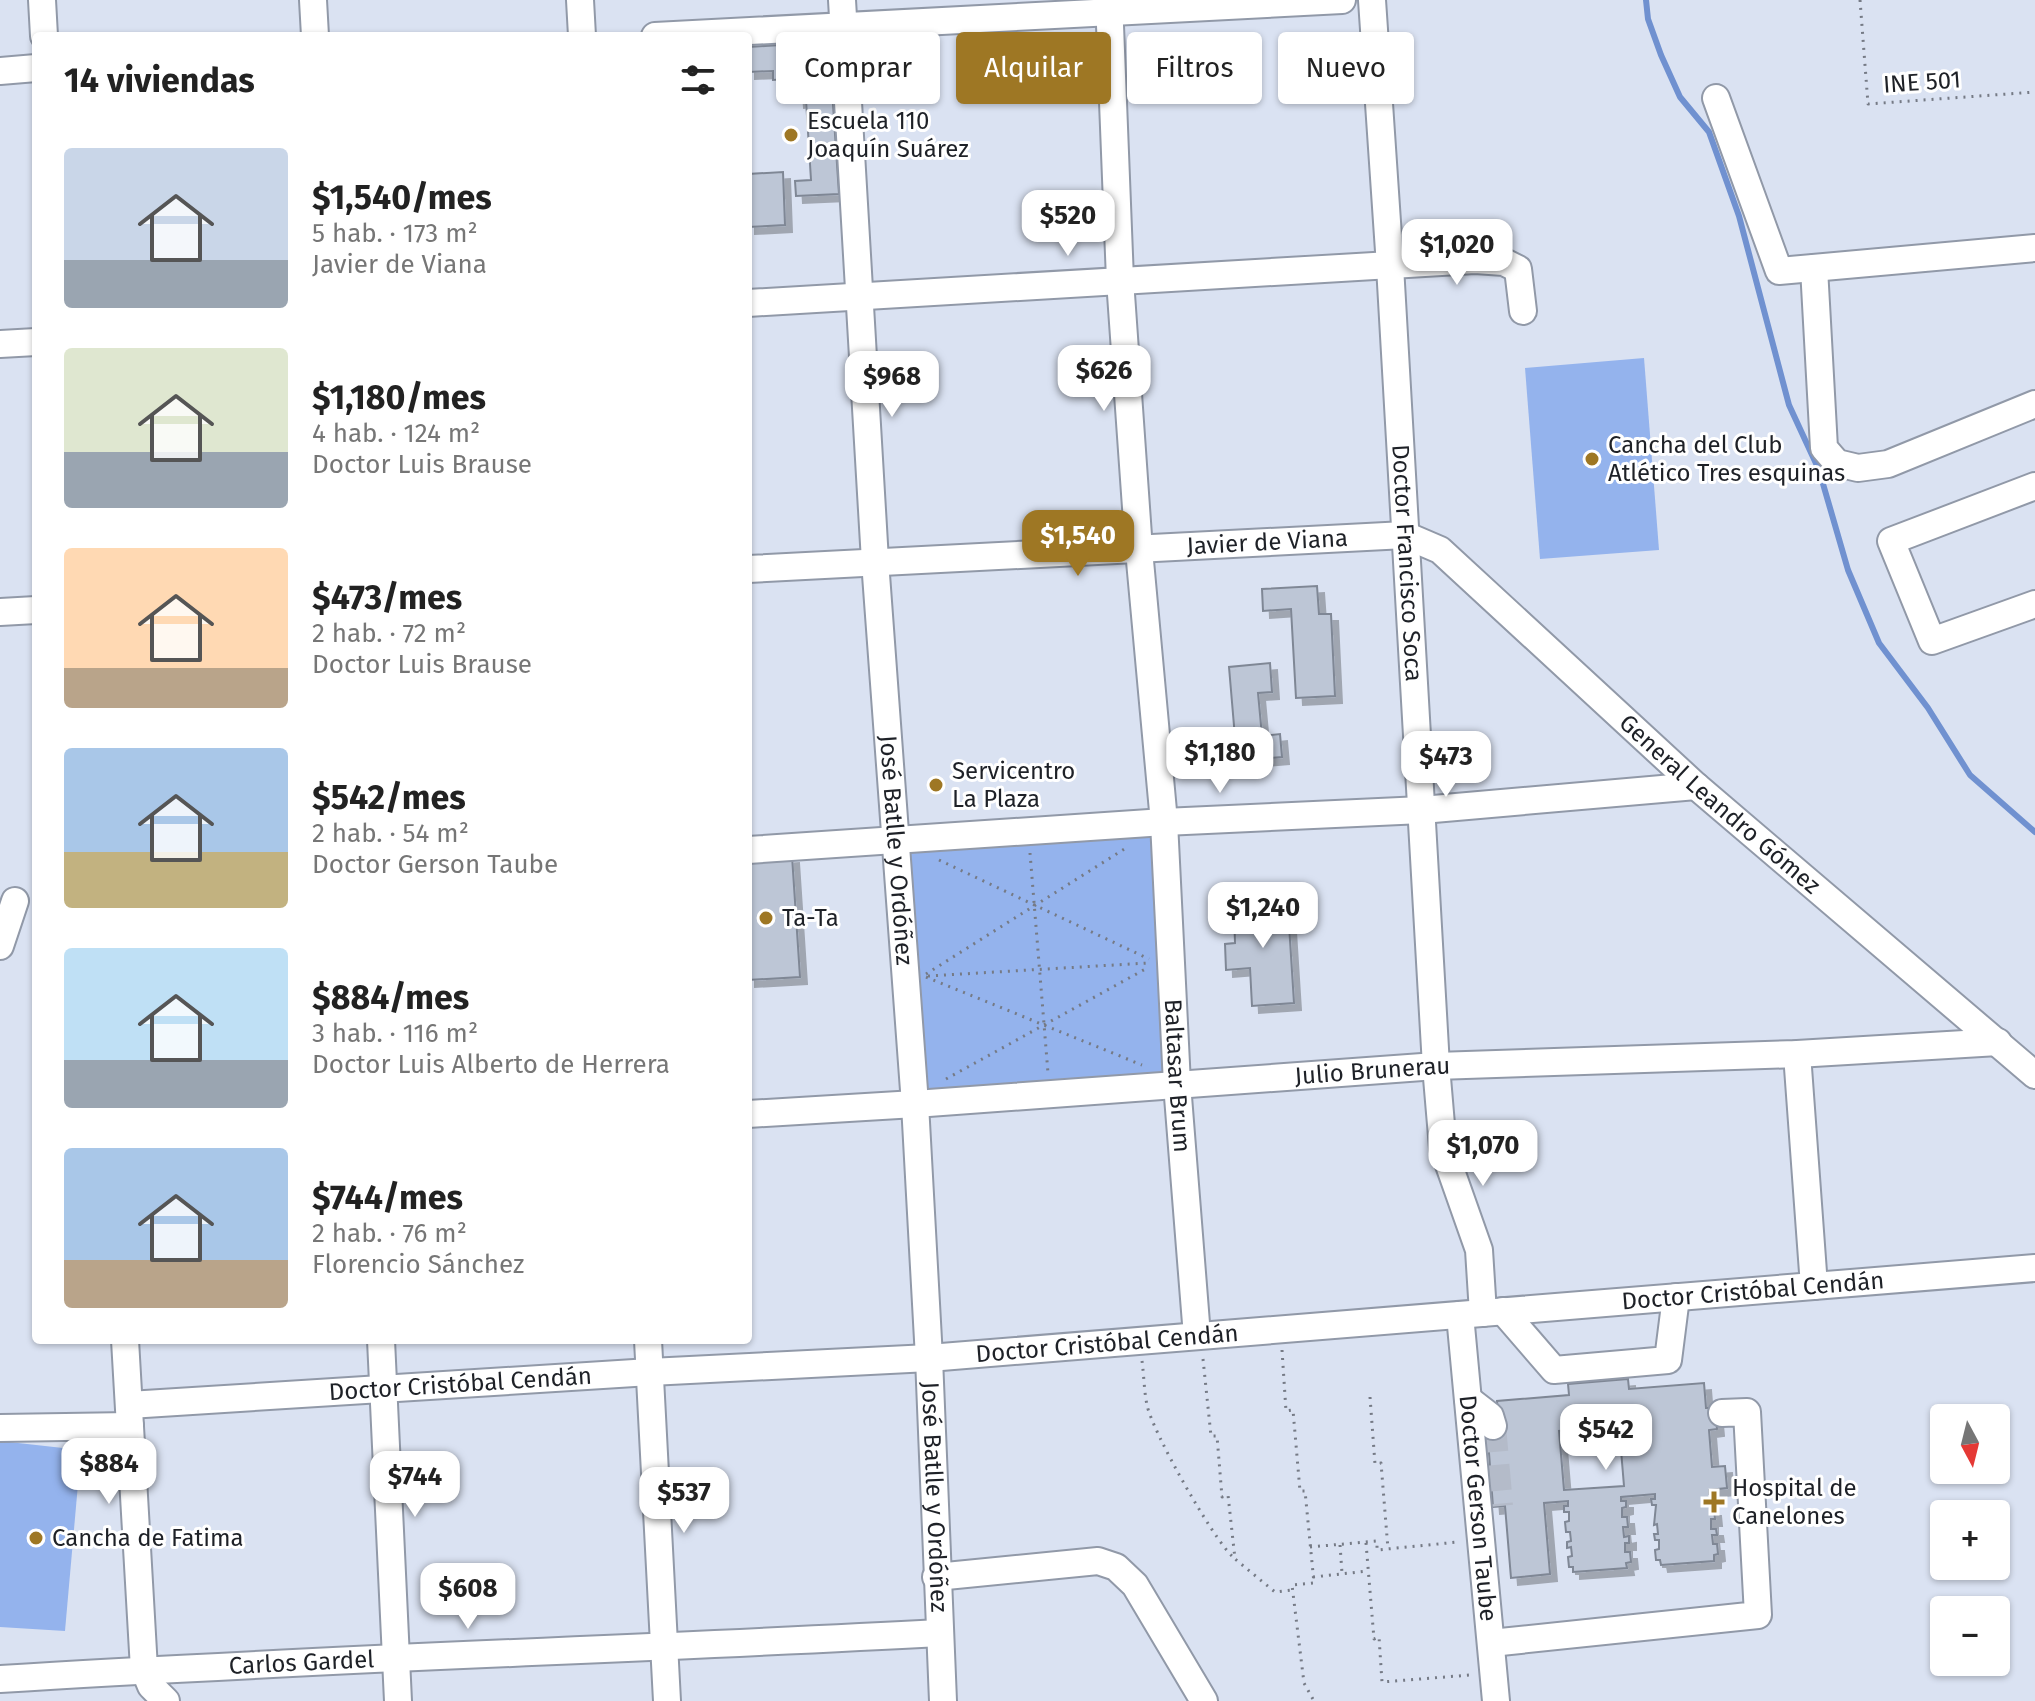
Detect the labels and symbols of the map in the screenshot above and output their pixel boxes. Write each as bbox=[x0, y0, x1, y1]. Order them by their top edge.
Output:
street label: INE 501 bbox=[1882, 65, 1962, 99]
place label: Escuela 110 Joaquín Suárez bbox=[807, 107, 969, 163]
marker: Escuela 110 Joaquín Suárez bbox=[782, 126, 800, 144]
pin: $520 bbox=[1021, 190, 1115, 258]
pin: $1,020 bbox=[1392, 219, 1522, 287]
pin: $626 bbox=[1057, 345, 1151, 413]
pin: $968 bbox=[845, 351, 939, 419]
place label: Cancha del Club Atlético Tres esquinas bbox=[1608, 431, 1845, 487]
street label: Doctor Francisco Soca bbox=[1386, 443, 1428, 682]
marker: Cancha del Club Atlético Tres esquinas bbox=[1583, 450, 1601, 468]
pin: $1,540 bbox=[1013, 510, 1143, 578]
street label: Javier de Viana bbox=[1186, 524, 1349, 560]
street label: General Leandro Gómez bbox=[1614, 709, 1826, 900]
pin: $1,180 bbox=[1155, 727, 1285, 795]
pin: $473 bbox=[1399, 731, 1493, 799]
street label: José Batlle y Ordóñez bbox=[874, 734, 919, 966]
place label: Servicentro La Plaza bbox=[952, 757, 1075, 813]
marker: Servicentro La Plaza bbox=[927, 776, 945, 794]
pin: $1,240 bbox=[1198, 882, 1328, 950]
place label: Ta-Ta bbox=[782, 904, 839, 932]
marker: Ta-Ta bbox=[757, 909, 775, 927]
street label: Baltasar Brum bbox=[1159, 998, 1196, 1153]
street label: Julio Brunerau bbox=[1294, 1052, 1451, 1090]
pin: $1,070 bbox=[1418, 1120, 1548, 1188]
street label: Doctor Cristóbal Cendán bbox=[1620, 1266, 1885, 1316]
street label: Doctor Cristóbal Cendán bbox=[975, 1319, 1240, 1368]
street label: Doctor Cristóbal Cendán bbox=[328, 1362, 593, 1406]
street label: José Batlle y Ordóñez bbox=[916, 1381, 953, 1613]
street label: Doctor Gerson Taube bbox=[1454, 1394, 1503, 1623]
pin: $542 bbox=[1559, 1404, 1653, 1472]
north arrow bbox=[1930, 1404, 2010, 1484]
pin: $884 bbox=[62, 1438, 156, 1506]
pin: $744 bbox=[368, 1451, 462, 1519]
pin: $537 bbox=[637, 1467, 731, 1535]
place label: Hospital de Canelones bbox=[1732, 1474, 1857, 1530]
marker: Hospital de Canelones bbox=[1703, 1491, 1725, 1513]
place label: Cancha de Fatima bbox=[52, 1524, 244, 1552]
marker: Cancha de Fatima bbox=[27, 1529, 45, 1547]
pin: $608 bbox=[421, 1563, 515, 1631]
street label: Carlos Gardel bbox=[228, 1645, 375, 1680]

